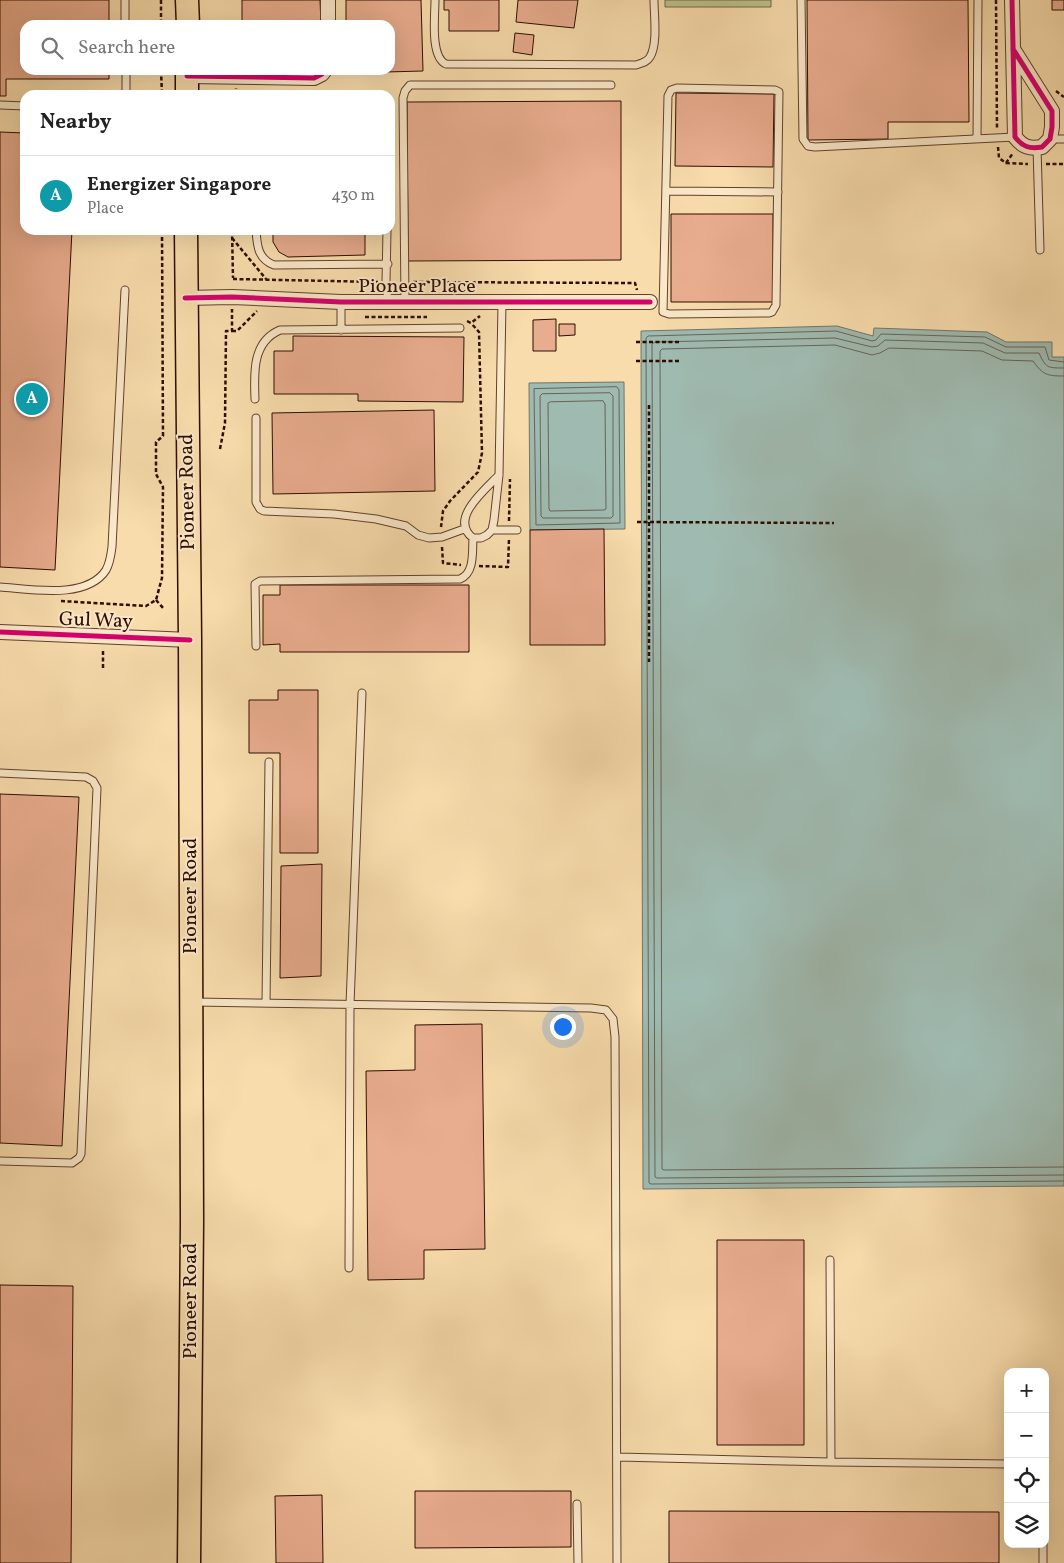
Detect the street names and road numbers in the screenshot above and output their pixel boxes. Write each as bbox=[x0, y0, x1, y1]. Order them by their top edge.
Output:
street label: Pioneer Place bbox=[358, 273, 476, 301]
street label: Pioneer Road bbox=[173, 433, 203, 551]
street label: Gul Way bbox=[58, 606, 134, 636]
street label: Pioneer Road bbox=[177, 838, 205, 954]
street label: Pioneer Road bbox=[177, 1243, 205, 1359]

